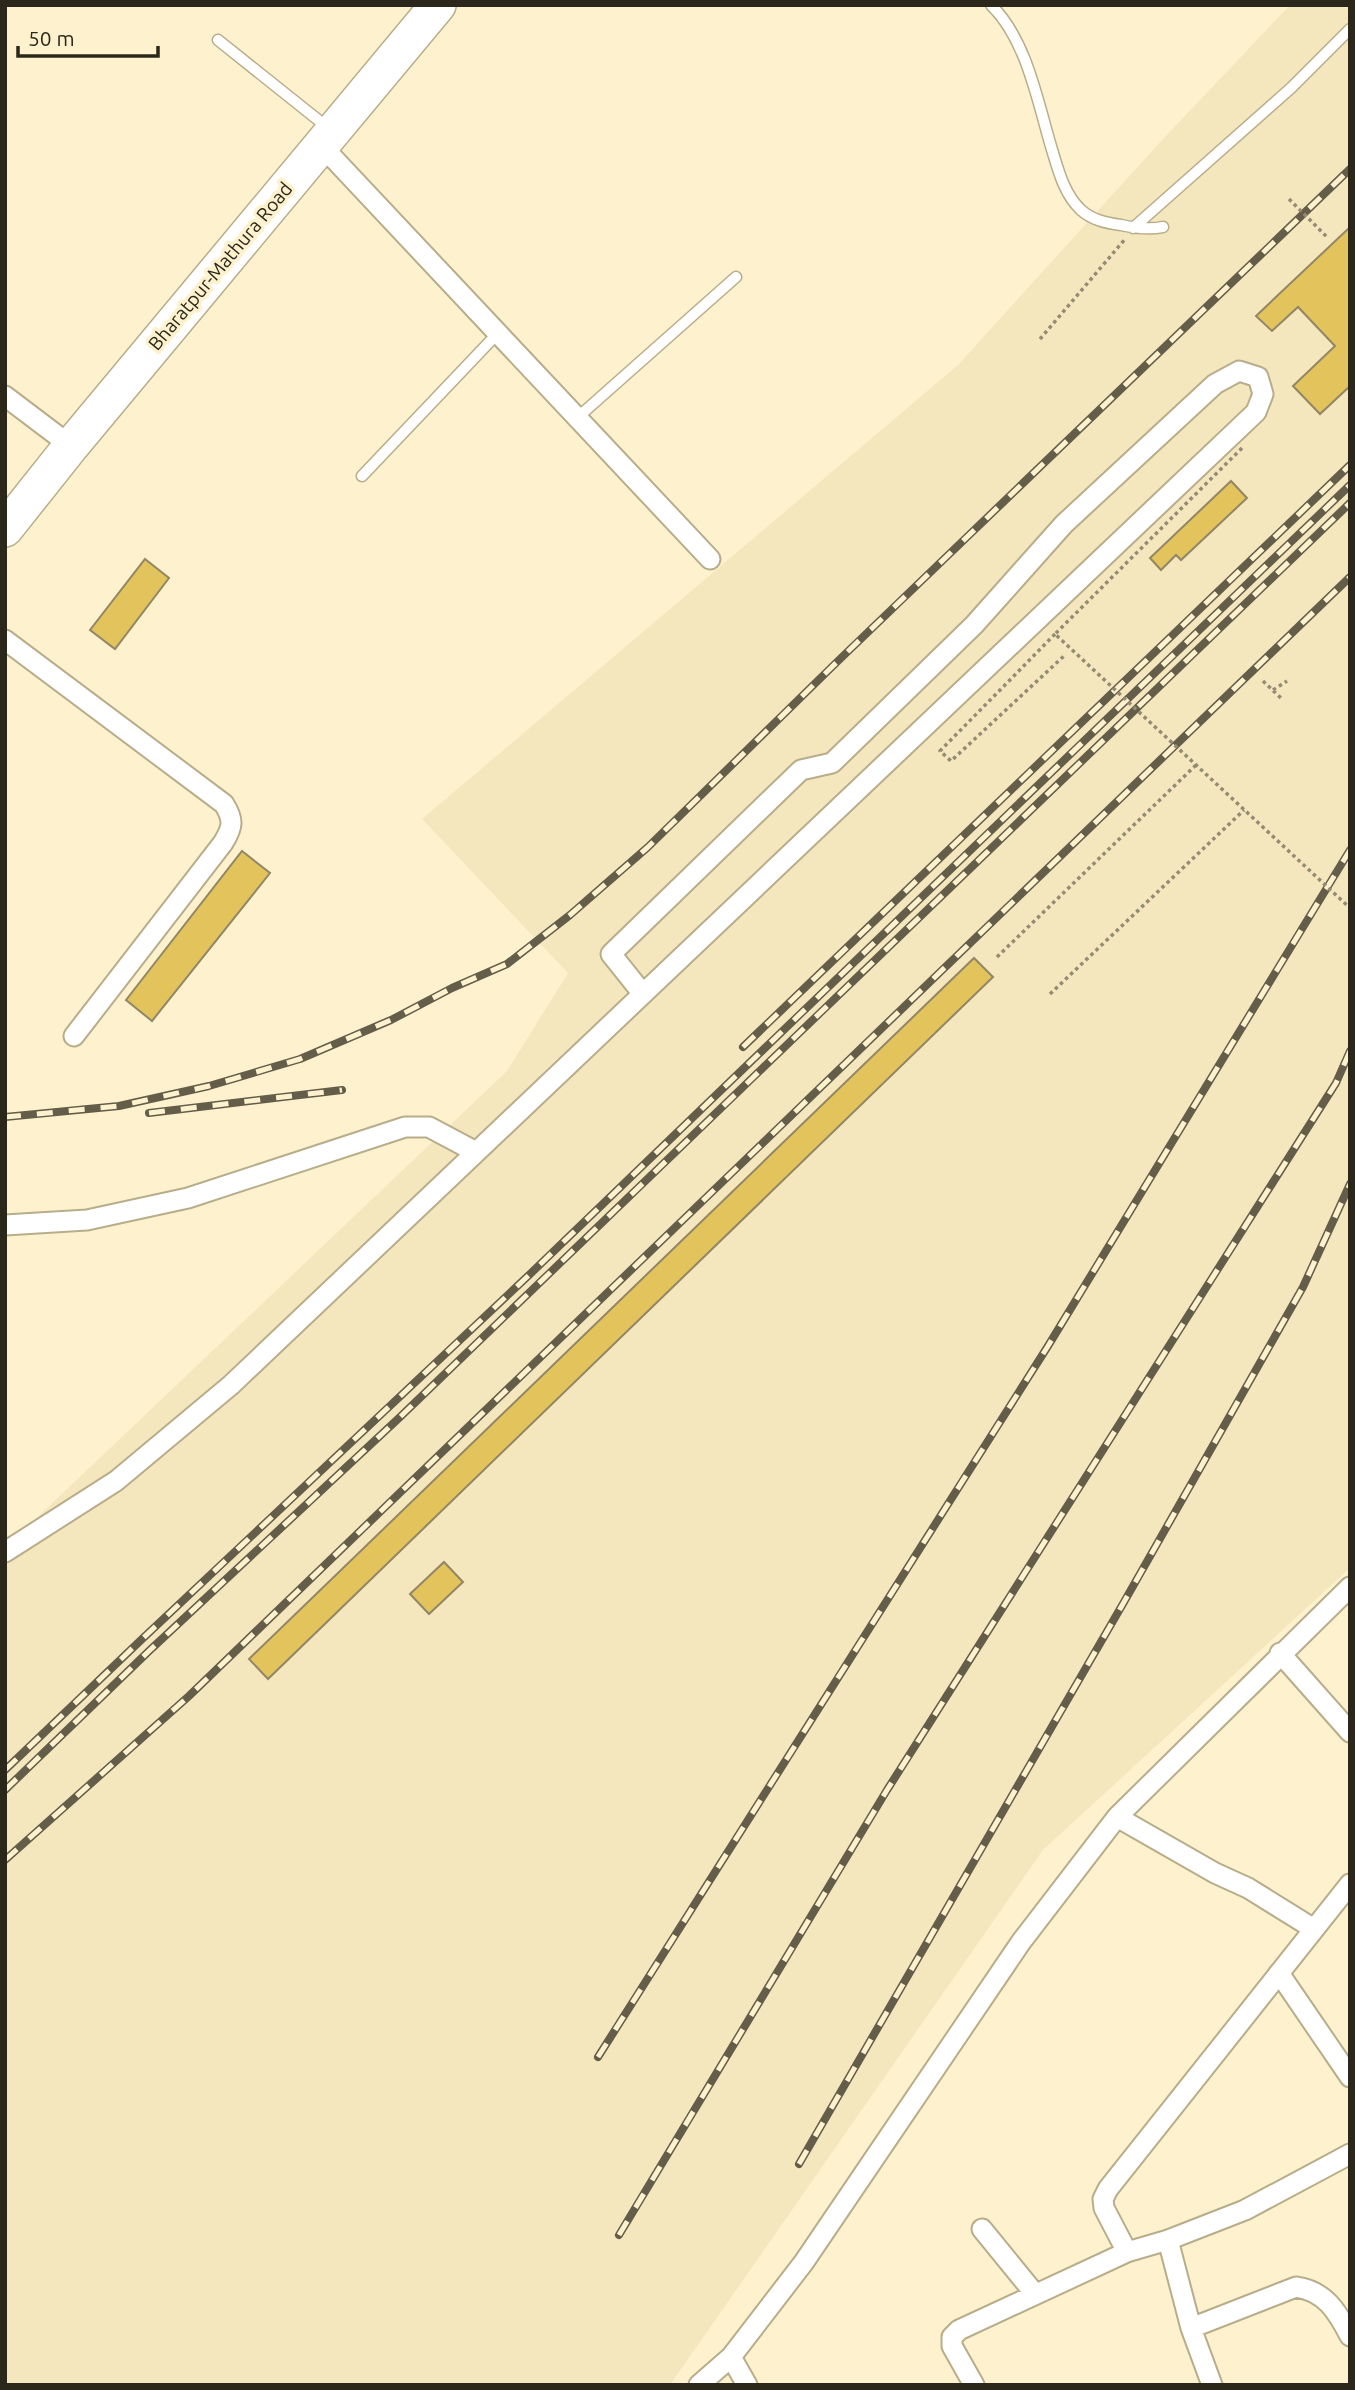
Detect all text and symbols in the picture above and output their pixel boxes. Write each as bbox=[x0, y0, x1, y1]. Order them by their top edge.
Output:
scale bar bbox=[18, 14, 158, 58]
text: 50 m bbox=[28, 26, 75, 50]
street label: Bharatpur-Mathura Road bbox=[143, 178, 297, 354]

